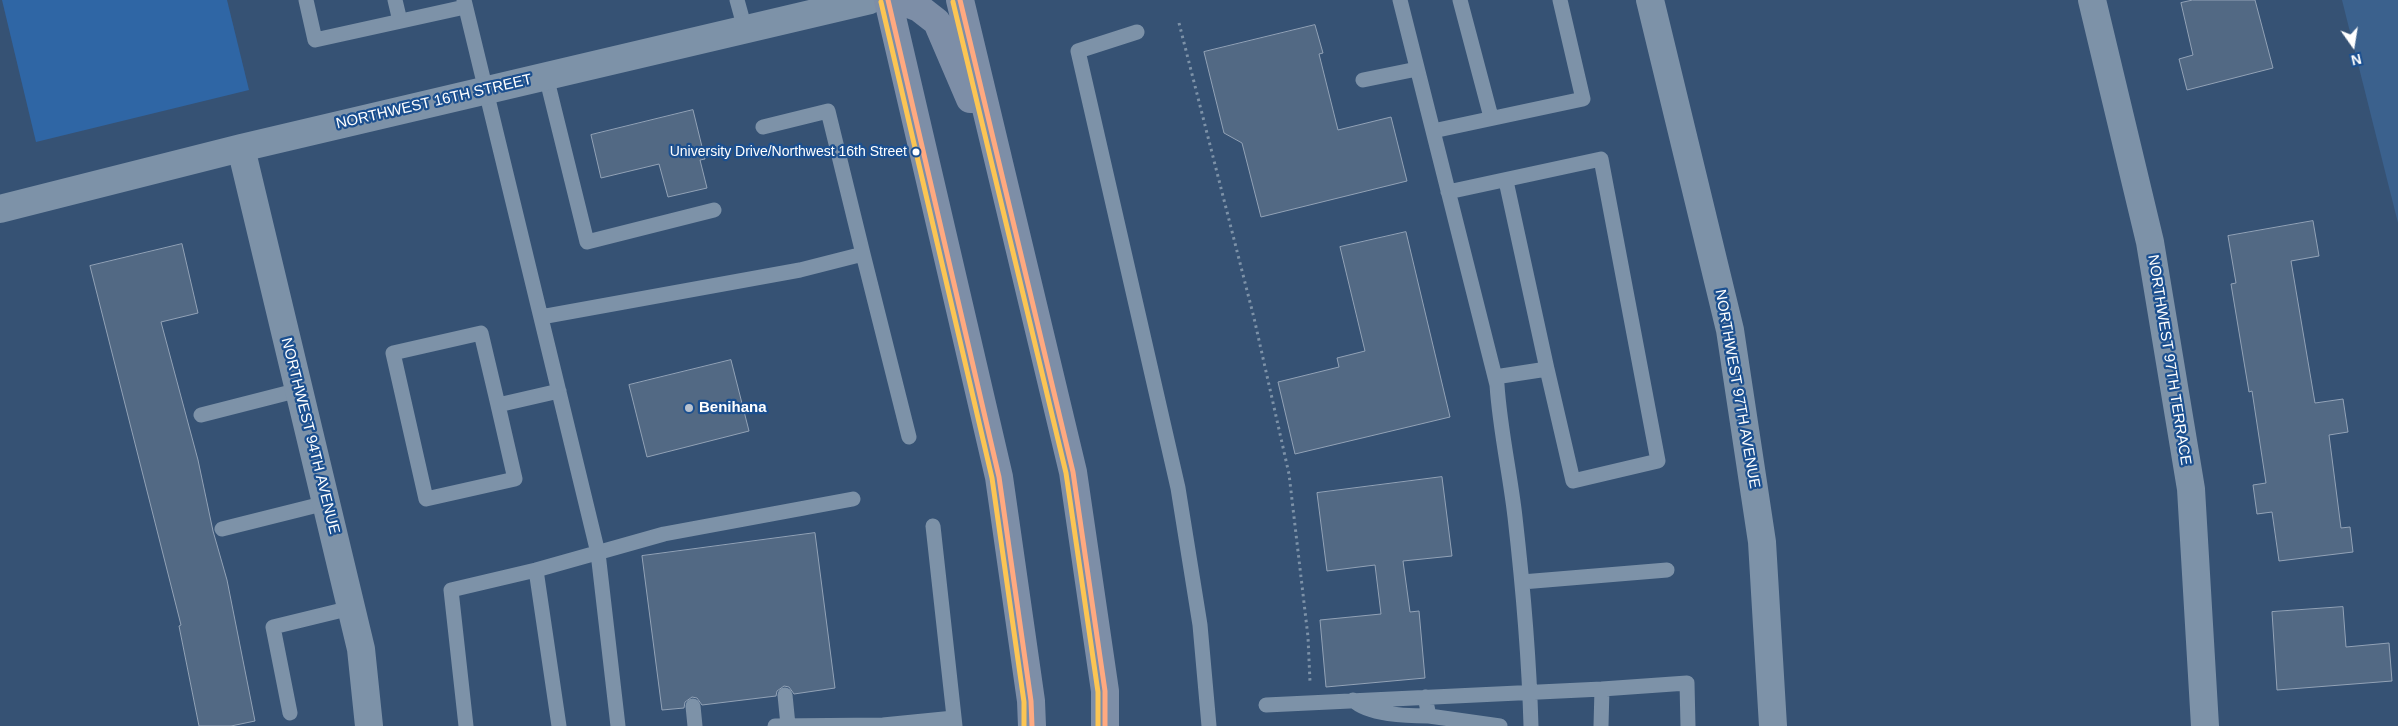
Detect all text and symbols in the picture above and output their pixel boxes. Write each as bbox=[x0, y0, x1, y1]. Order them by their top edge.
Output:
north arrow bbox=[2328, 20, 2378, 70]
text: N bbox=[2350, 51, 2363, 69]
street label: NORTHWEST 16TH STREET bbox=[334, 71, 534, 133]
place label: University Drive/Northwest 16th Street bbox=[670, 144, 907, 160]
marker: University Drive/Northwest 16th Street bbox=[911, 147, 921, 157]
street label: NORTHWEST 97TH TERRACE bbox=[2143, 253, 2195, 467]
street label: NORTHWEST 97TH AVENUE bbox=[1711, 288, 1763, 490]
street label: NORTHWEST 94TH AVENUE bbox=[277, 336, 343, 536]
place label: Benihana bbox=[699, 399, 767, 417]
marker: Benihana bbox=[683, 402, 695, 414]

